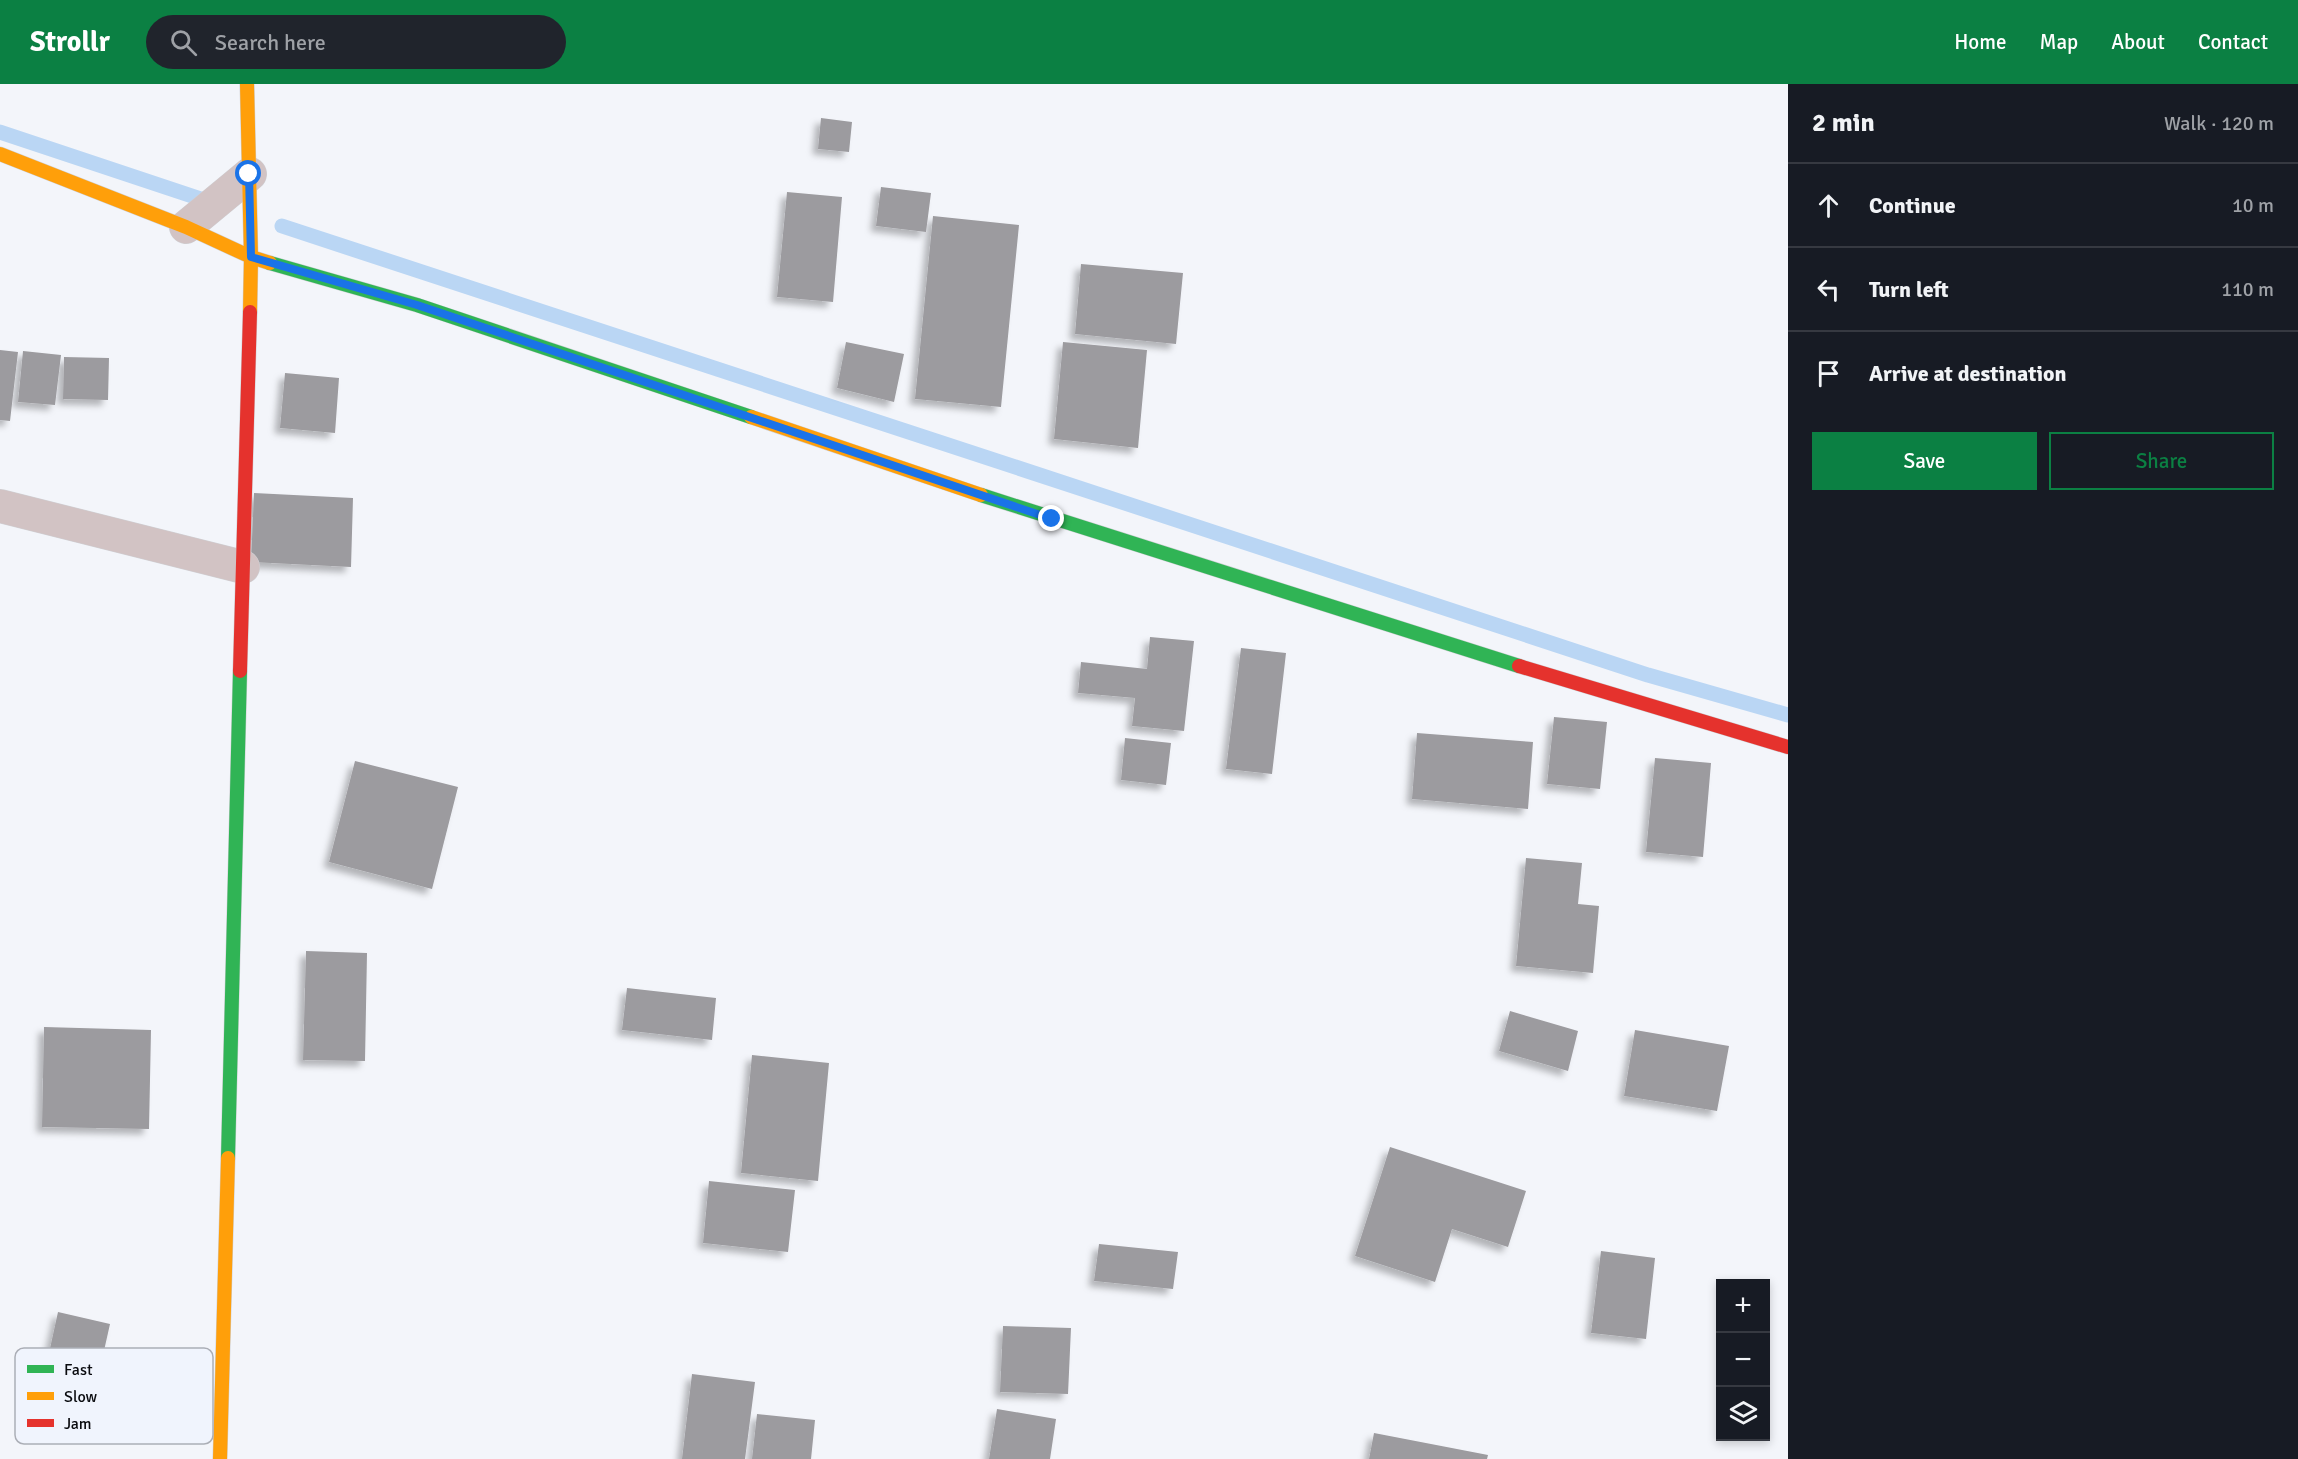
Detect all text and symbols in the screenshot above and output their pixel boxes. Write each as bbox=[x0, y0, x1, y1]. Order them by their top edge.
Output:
search box bbox=[146, 15, 566, 69]
text: Strollr bbox=[30, 25, 110, 59]
icon: search bbox=[167, 26, 200, 59]
text: Search here bbox=[215, 29, 326, 56]
text: Home bbox=[1954, 29, 2007, 55]
text: Map bbox=[2040, 29, 2078, 55]
text: About bbox=[2111, 29, 2165, 55]
text: Contact bbox=[2198, 29, 2268, 55]
text: 2 min bbox=[1812, 107, 1875, 139]
text: Walk · 120 m bbox=[2164, 111, 2274, 136]
route start bbox=[235, 160, 261, 186]
icon: ahead bbox=[1812, 189, 1845, 222]
text: Continue bbox=[1869, 192, 1956, 219]
text: 10 m bbox=[2232, 193, 2274, 218]
icon: left bbox=[1812, 273, 1845, 306]
text: Turn left bbox=[1869, 276, 1949, 303]
text: 110 m bbox=[2221, 277, 2274, 302]
icon: arrive bbox=[1812, 357, 1845, 390]
text: Arrive at destination bbox=[1869, 360, 2066, 387]
button: Save bbox=[1812, 432, 2037, 490]
button: Share bbox=[2049, 432, 2274, 490]
route end bbox=[1038, 505, 1064, 531]
map controls bbox=[1716, 1279, 1770, 1441]
button: + bbox=[1716, 1279, 1770, 1333]
button: − bbox=[1716, 1333, 1770, 1387]
legend bbox=[15, 1348, 213, 1444]
text: Fast bbox=[64, 1360, 93, 1380]
text: Slow bbox=[64, 1387, 98, 1407]
button: layers bbox=[1716, 1387, 1770, 1441]
text: Jam bbox=[64, 1414, 92, 1434]

